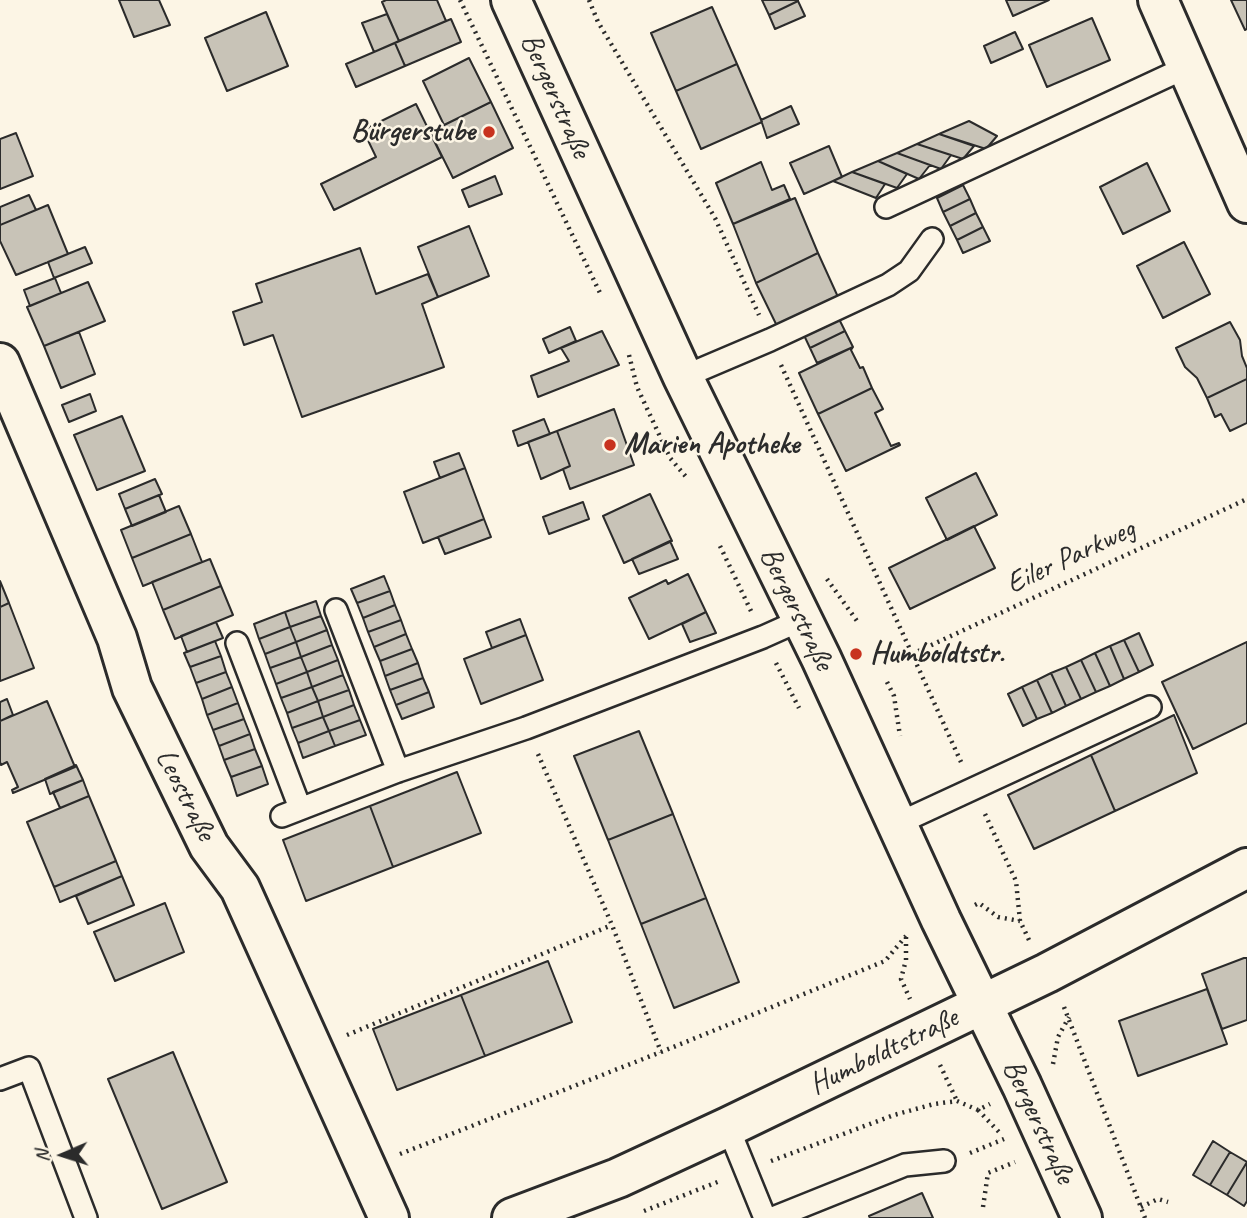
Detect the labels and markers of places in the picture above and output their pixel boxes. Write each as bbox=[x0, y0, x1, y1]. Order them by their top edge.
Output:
place label: Bürgerstube bbox=[351, 114, 475, 150]
marker: Bürgerstube bbox=[481, 124, 497, 140]
place label: Marien Apotheke bbox=[624, 427, 800, 463]
marker: Marien Apotheke bbox=[602, 437, 618, 453]
place label: Humboldtstr. bbox=[870, 636, 1004, 672]
marker: Humboldtstr. bbox=[848, 646, 864, 662]

